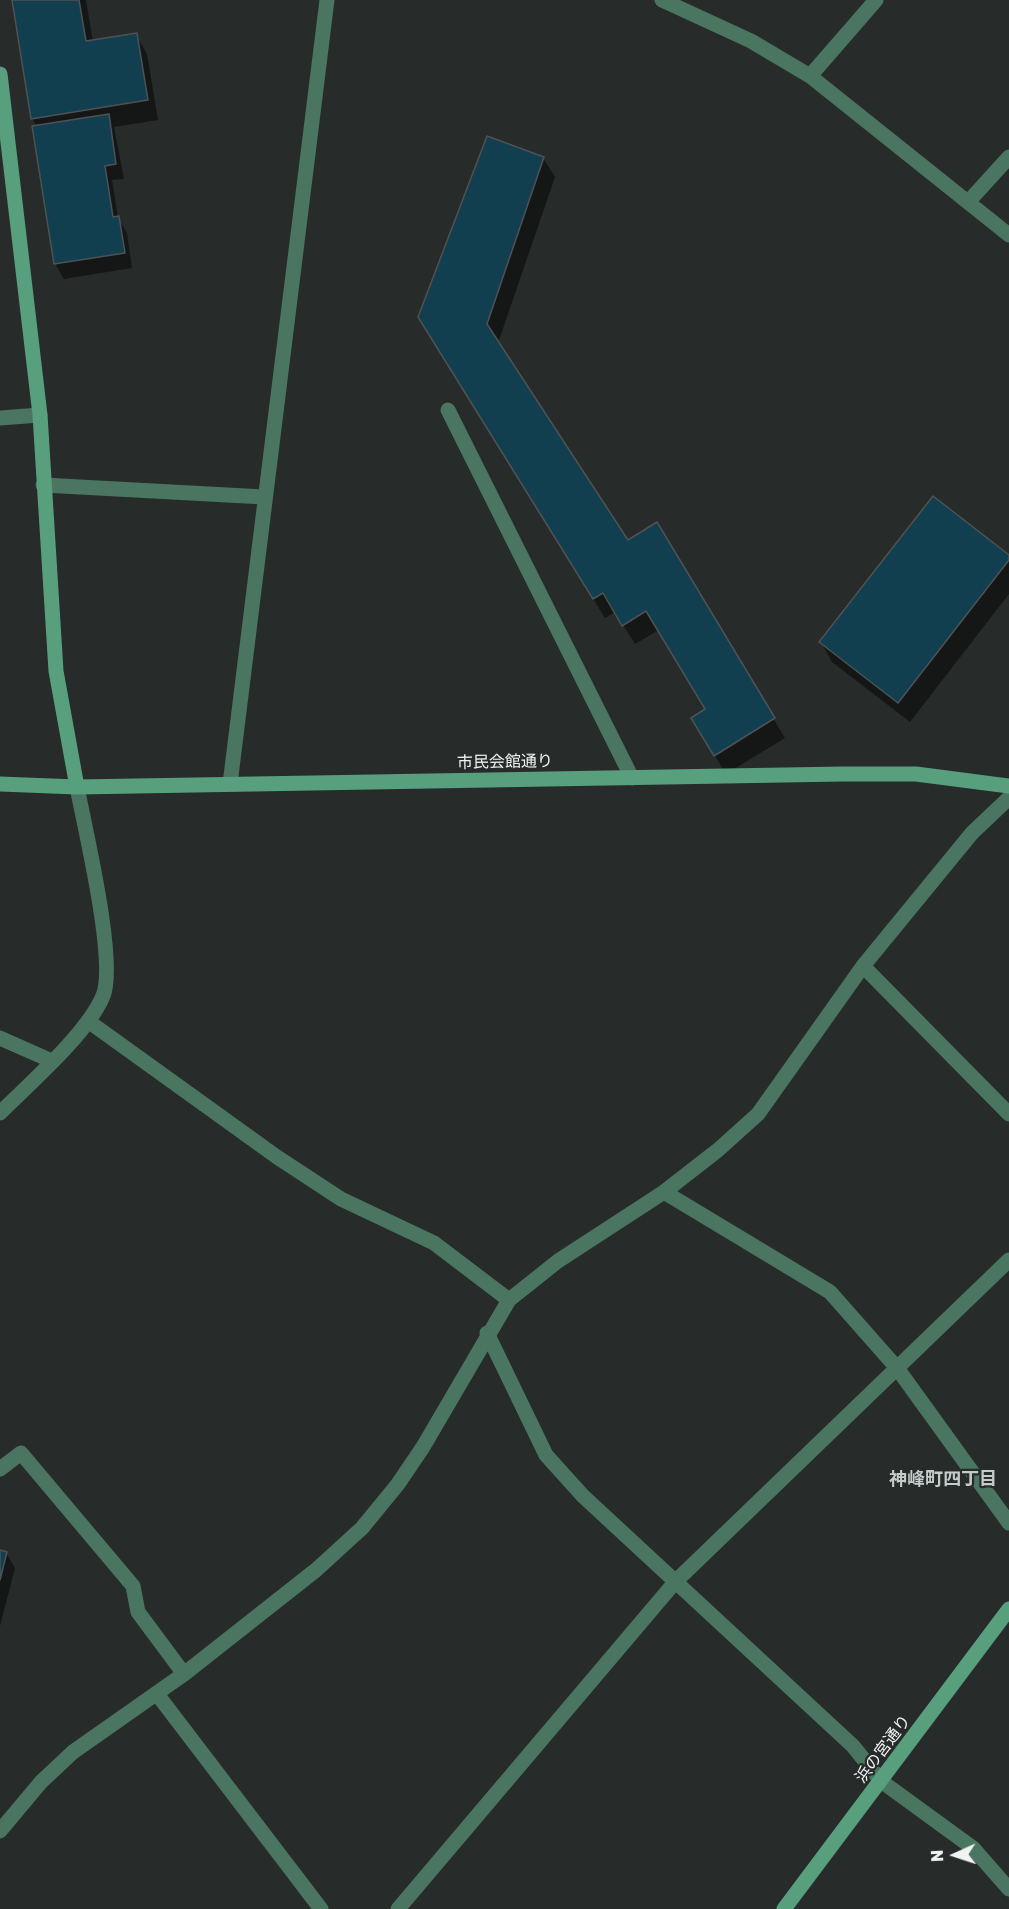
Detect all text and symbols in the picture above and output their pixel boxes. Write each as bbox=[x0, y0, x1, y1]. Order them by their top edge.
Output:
street label: 市民会館通り bbox=[457, 752, 553, 772]
district label: 神峰町四丁目 bbox=[889, 1468, 997, 1490]
street label: 浜の宮通り bbox=[851, 1711, 915, 1787]
north arrow bbox=[925, 1825, 985, 1885]
text: N bbox=[927, 1849, 947, 1863]

